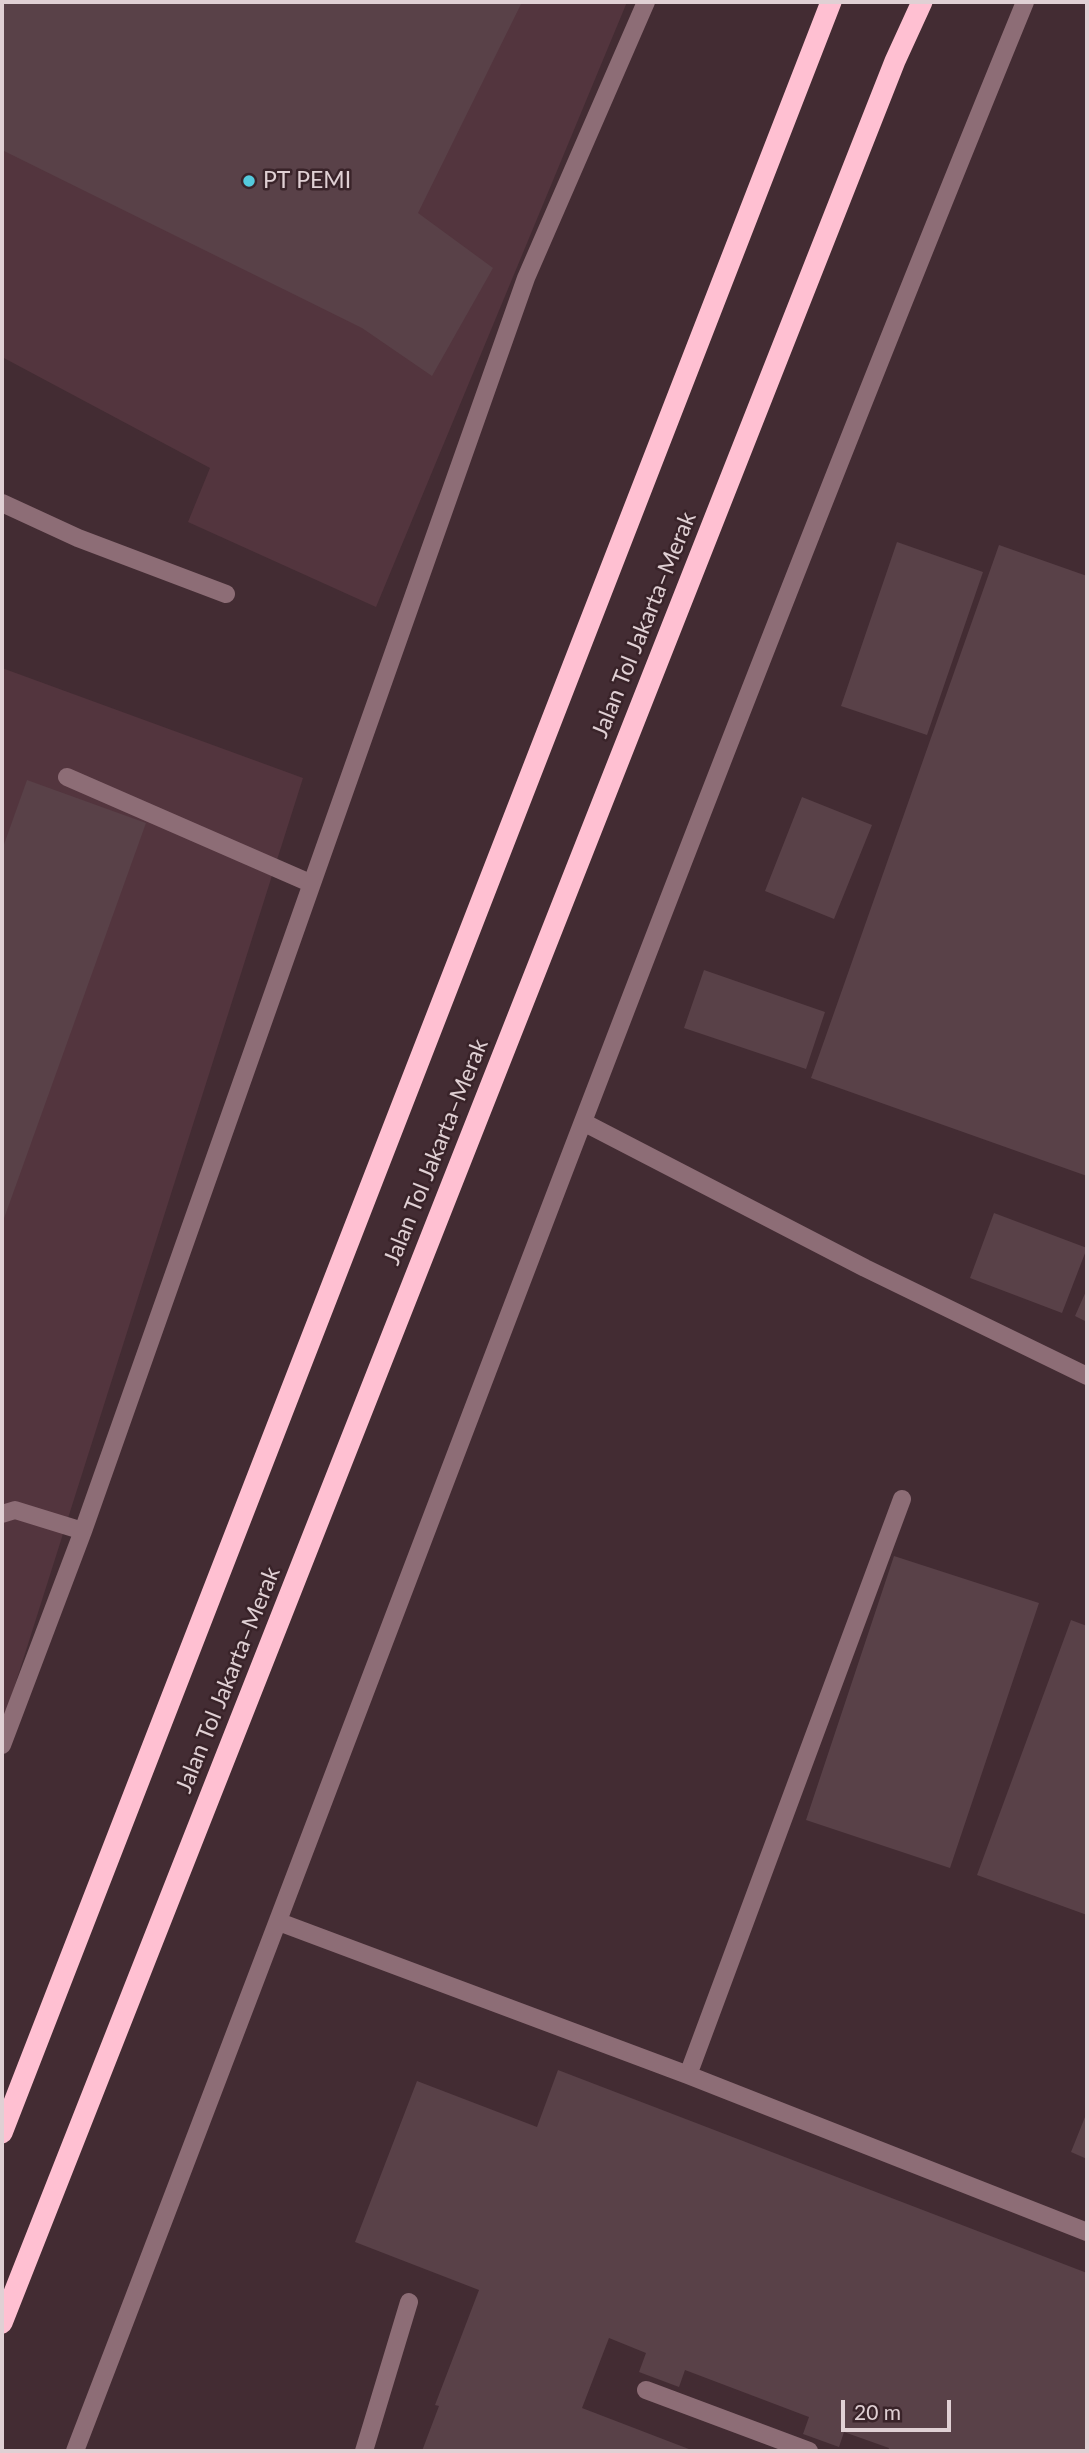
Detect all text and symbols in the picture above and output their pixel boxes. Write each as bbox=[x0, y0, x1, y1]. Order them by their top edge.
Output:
place label: PT PEMI bbox=[263, 167, 351, 195]
marker: PT PEMI bbox=[241, 173, 257, 189]
street label: Jalan Tol Jakarta–Merak bbox=[586, 508, 702, 742]
street label: Jalan Tol Jakarta–Merak bbox=[378, 1035, 494, 1269]
street label: Jalan Tol Jakarta–Merak bbox=[170, 1563, 286, 1797]
scale bar bbox=[844, 2386, 954, 2430]
text: 20 m bbox=[854, 2399, 901, 2424]

